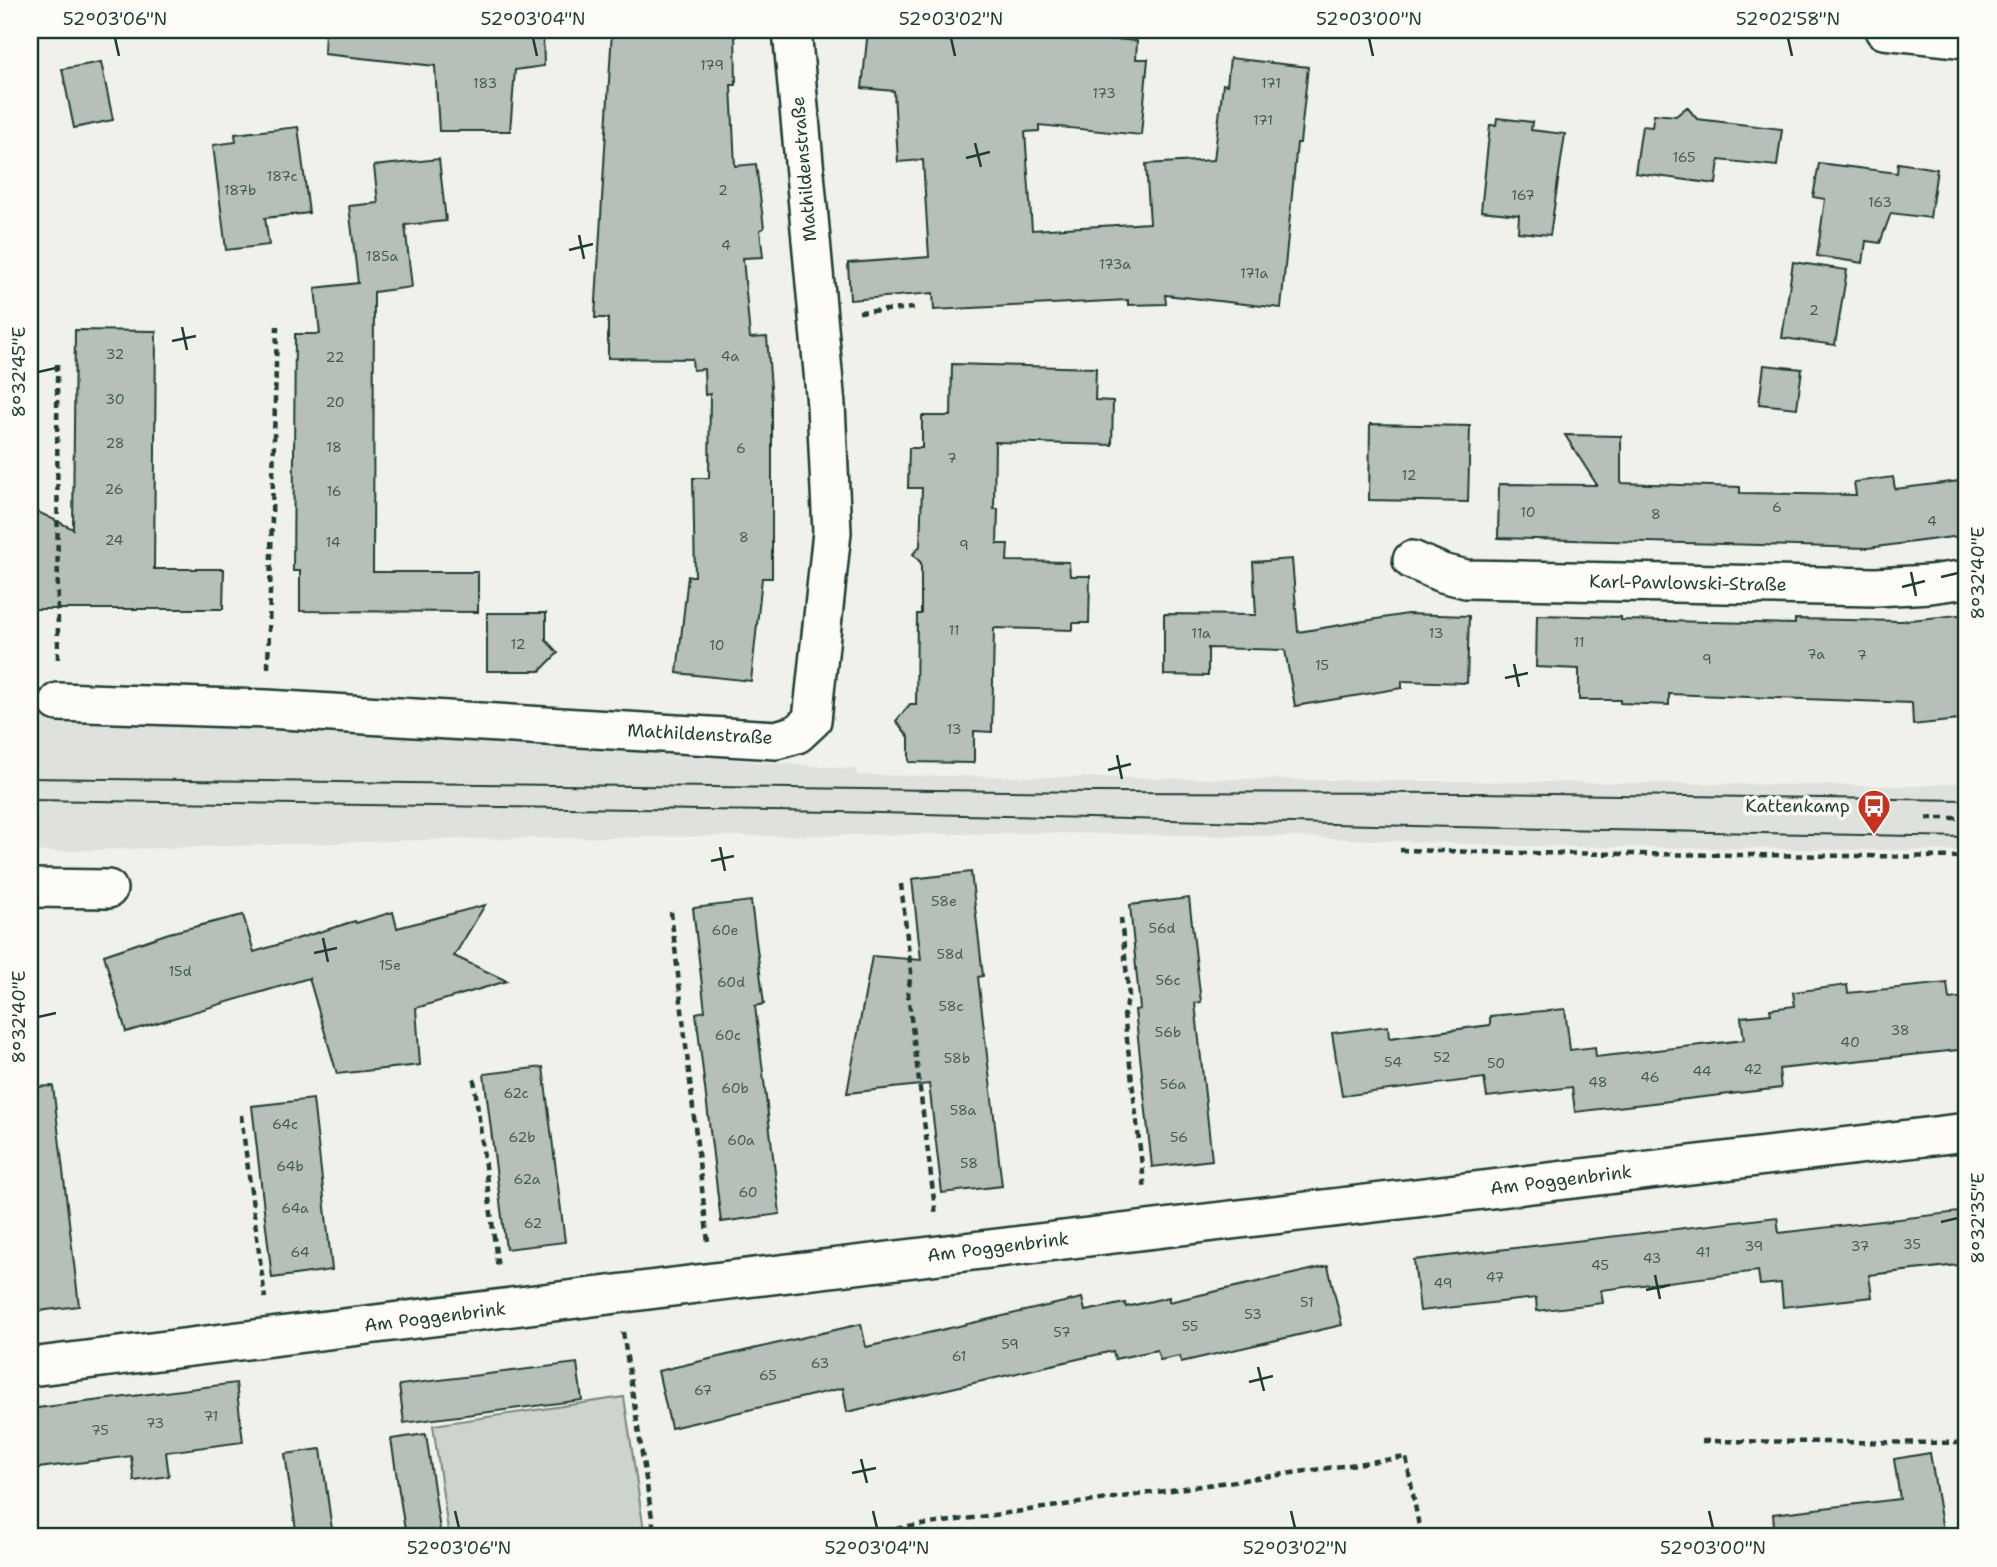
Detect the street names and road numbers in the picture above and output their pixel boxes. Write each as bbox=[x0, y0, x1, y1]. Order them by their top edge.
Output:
street label: Mathildenstraße bbox=[786, 95, 822, 243]
street label: Karl-Pawlowski-Straße bbox=[1589, 569, 1787, 597]
street label: Mathildenstraße bbox=[627, 718, 773, 750]
street label: Am Poggenbrink bbox=[1489, 1159, 1633, 1201]
street label: Am Poggenbrink bbox=[926, 1226, 1070, 1268]
street label: Am Poggenbrink bbox=[363, 1296, 507, 1338]

